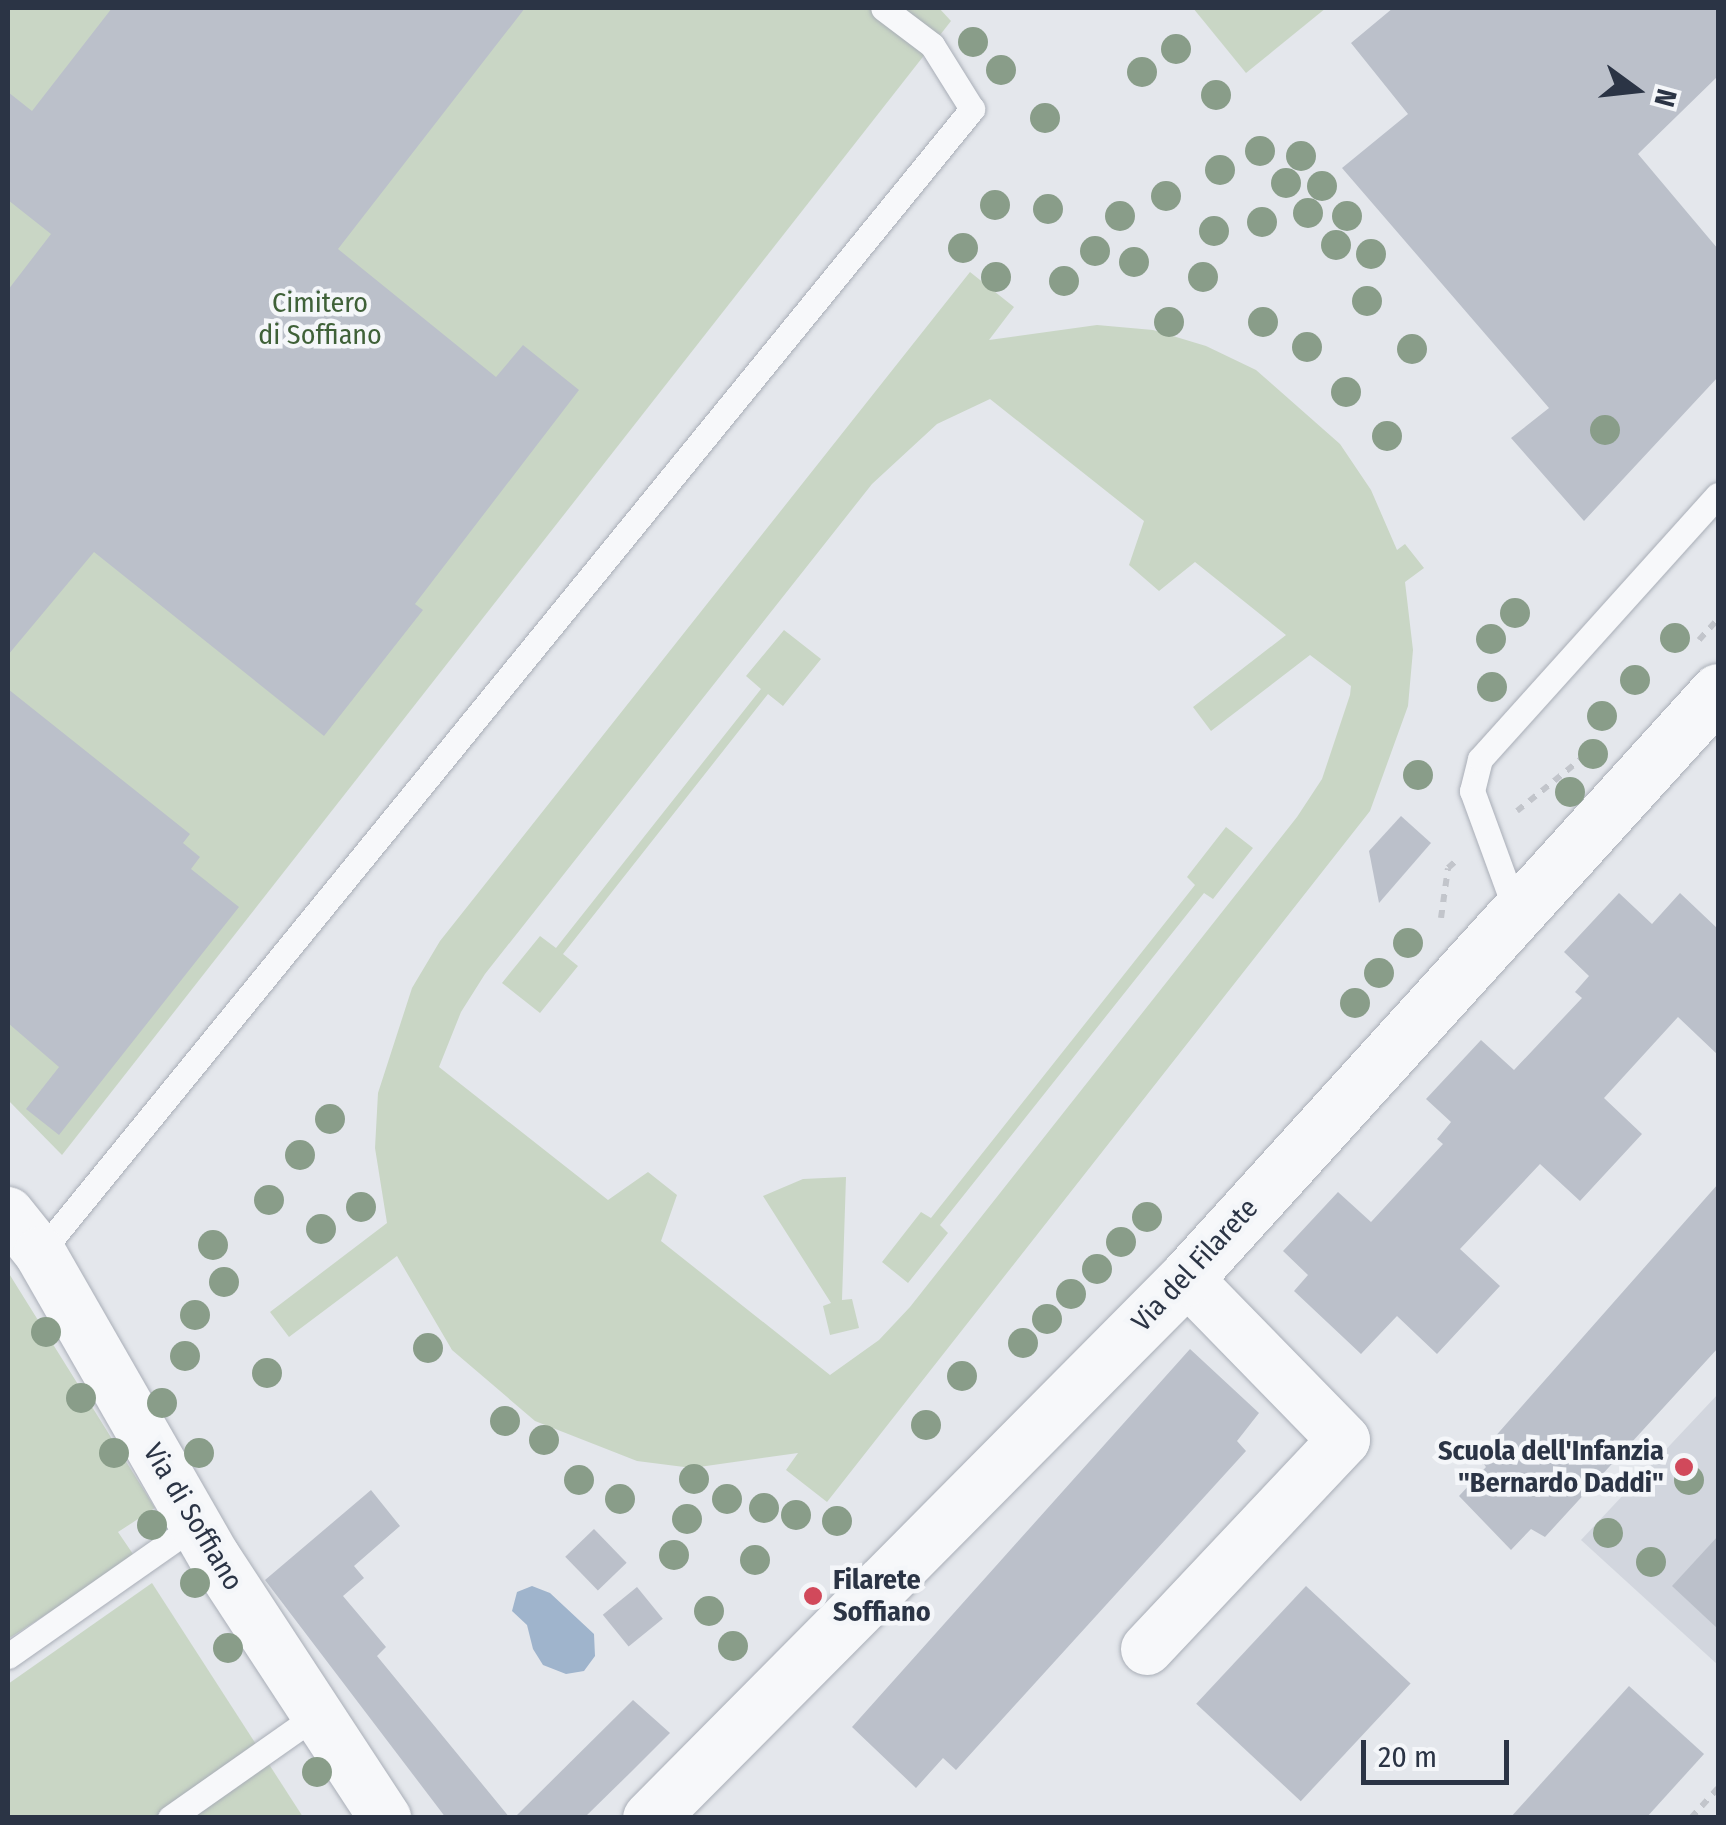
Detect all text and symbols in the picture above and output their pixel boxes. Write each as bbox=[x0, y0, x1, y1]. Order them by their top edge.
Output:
north arrow bbox=[1586, 40, 1686, 140]
text: N bbox=[1647, 86, 1684, 110]
park label: Cimitero di Soffiano bbox=[258, 286, 382, 352]
street label: Via del Filarete bbox=[1125, 1192, 1265, 1338]
place label: Scuola dell'Infanzia "Bernardo Daddi" bbox=[1438, 1434, 1664, 1500]
street label: Via di Soffiano bbox=[136, 1438, 250, 1596]
marker: Scuola dell'Infanzia "Bernardo Daddi" bbox=[1673, 1456, 1695, 1478]
place label: Filarete Soffiano bbox=[833, 1563, 931, 1629]
marker: Filarete Soffiano bbox=[802, 1585, 824, 1607]
scale bar bbox=[1366, 1720, 1514, 1782]
text: 20 m bbox=[1378, 1739, 1437, 1775]

